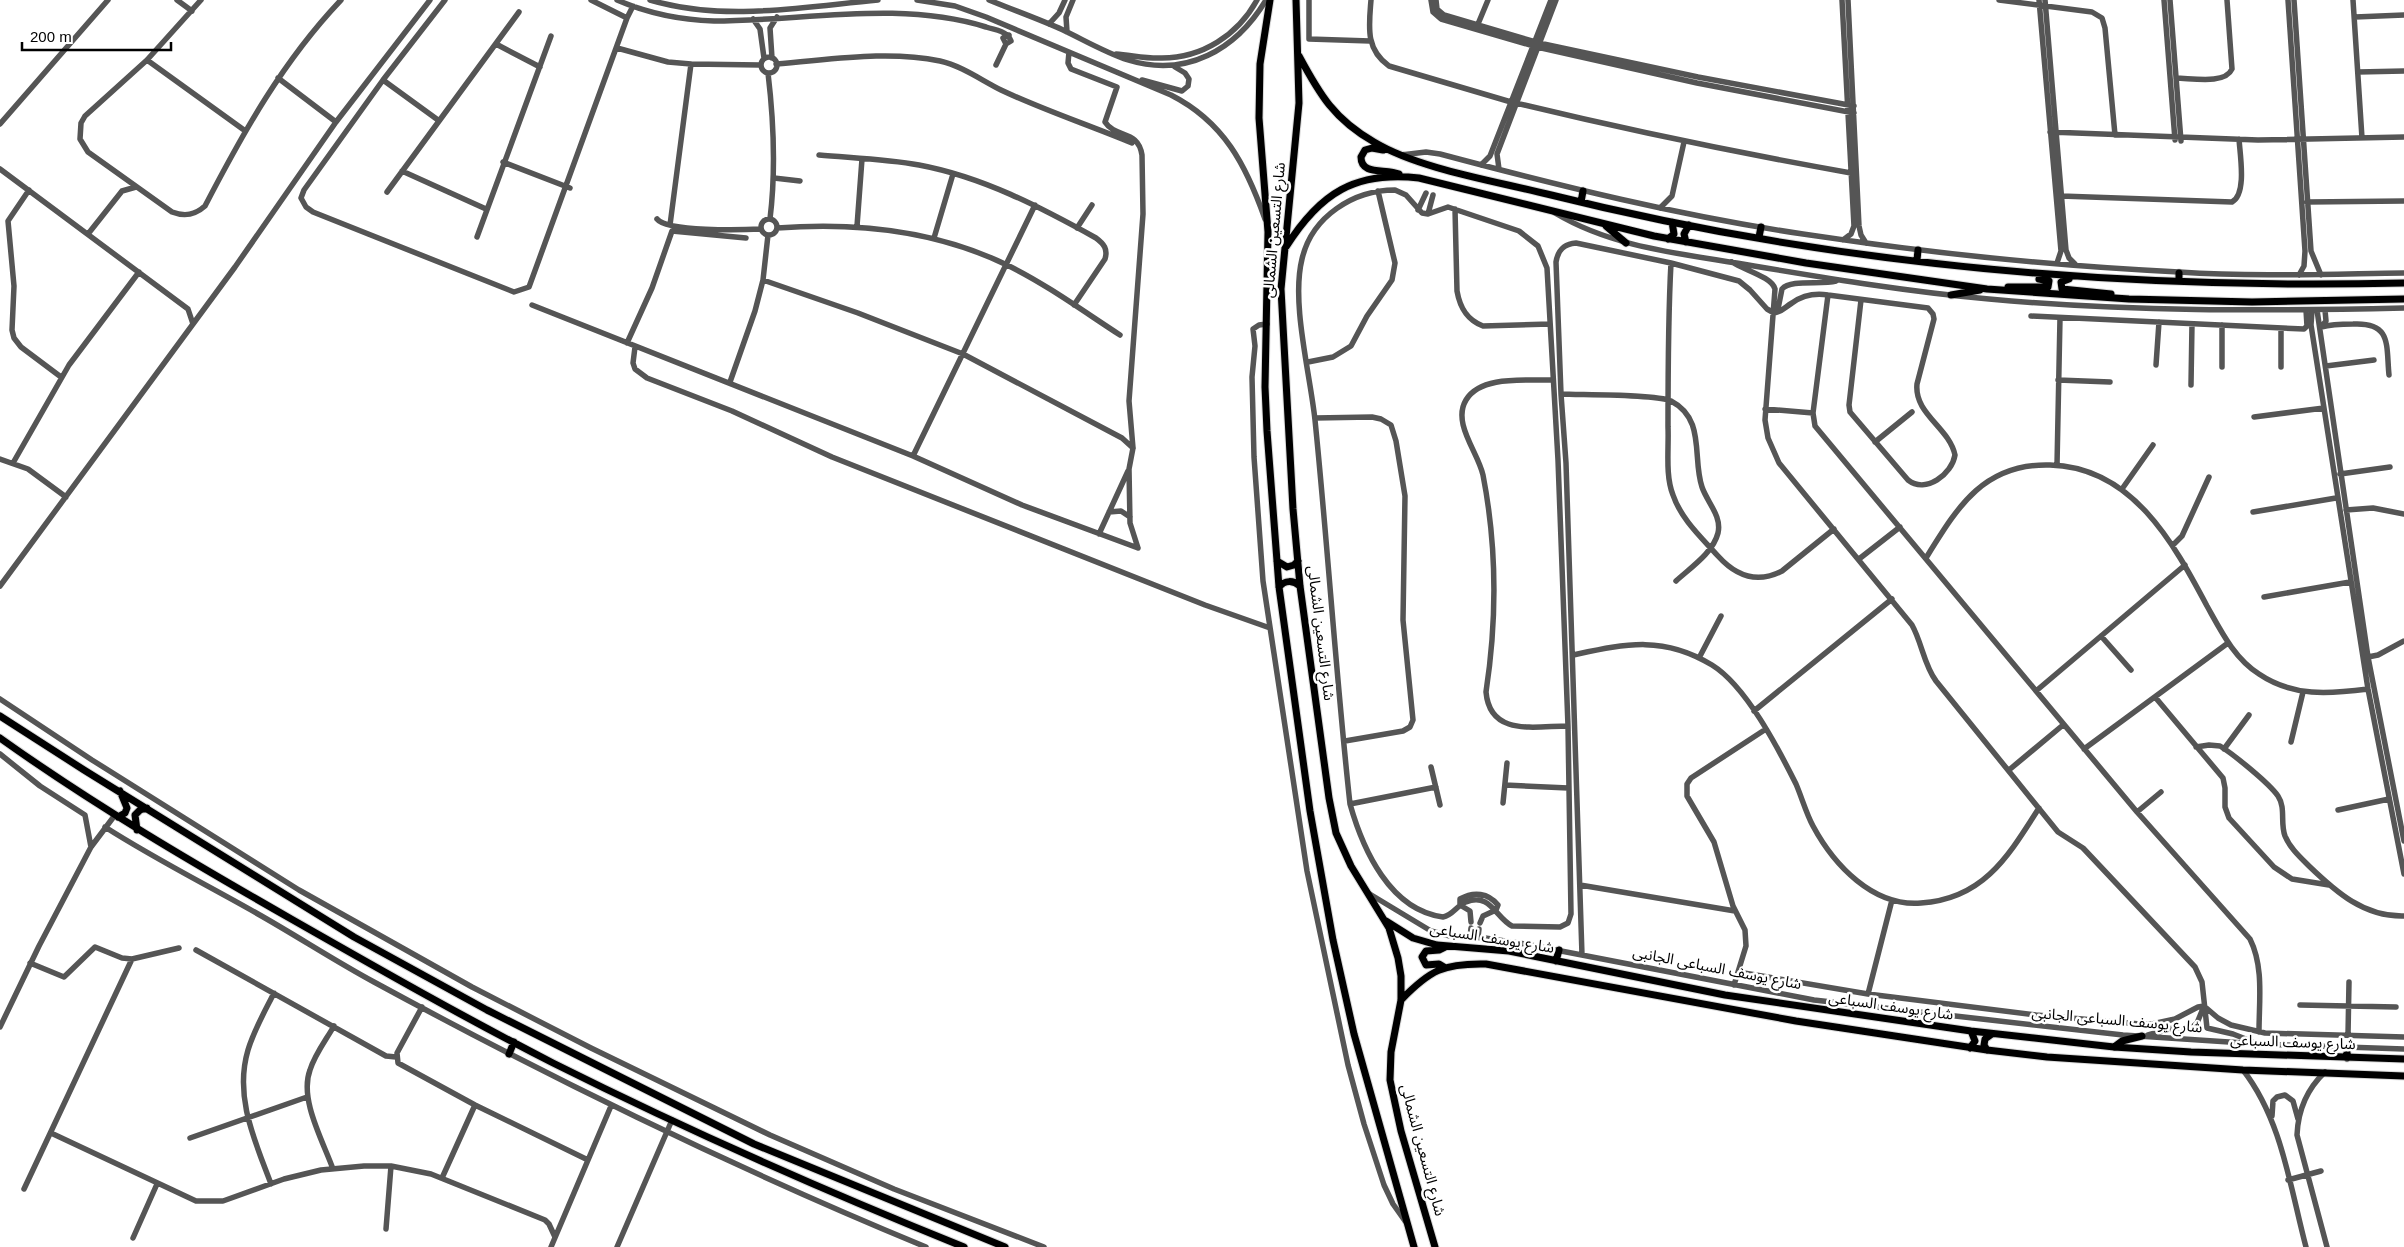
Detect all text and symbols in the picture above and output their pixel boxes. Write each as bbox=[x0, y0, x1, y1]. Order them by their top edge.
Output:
scale bar bbox=[22, 20, 171, 52]
text: 200 m bbox=[30, 28, 72, 45]
street label: شارع التسعين الشمالى bbox=[1259, 161, 1292, 299]
street label: شارع التسعين الشمالى bbox=[1301, 564, 1338, 702]
street label: شارع يوسف السباعى bbox=[1428, 919, 1556, 960]
street label: شارع يوسف السباعى الجانبى bbox=[1631, 943, 1803, 996]
street label: شارع يوسف السباعى bbox=[1827, 988, 1955, 1027]
street label: شارع يوسف السباعى الجانبى bbox=[2031, 1004, 2203, 1039]
street label: شارع يوسف السباعى bbox=[2230, 1031, 2356, 1056]
street label: شارع التسعين الشمالى bbox=[1394, 1082, 1449, 1219]

